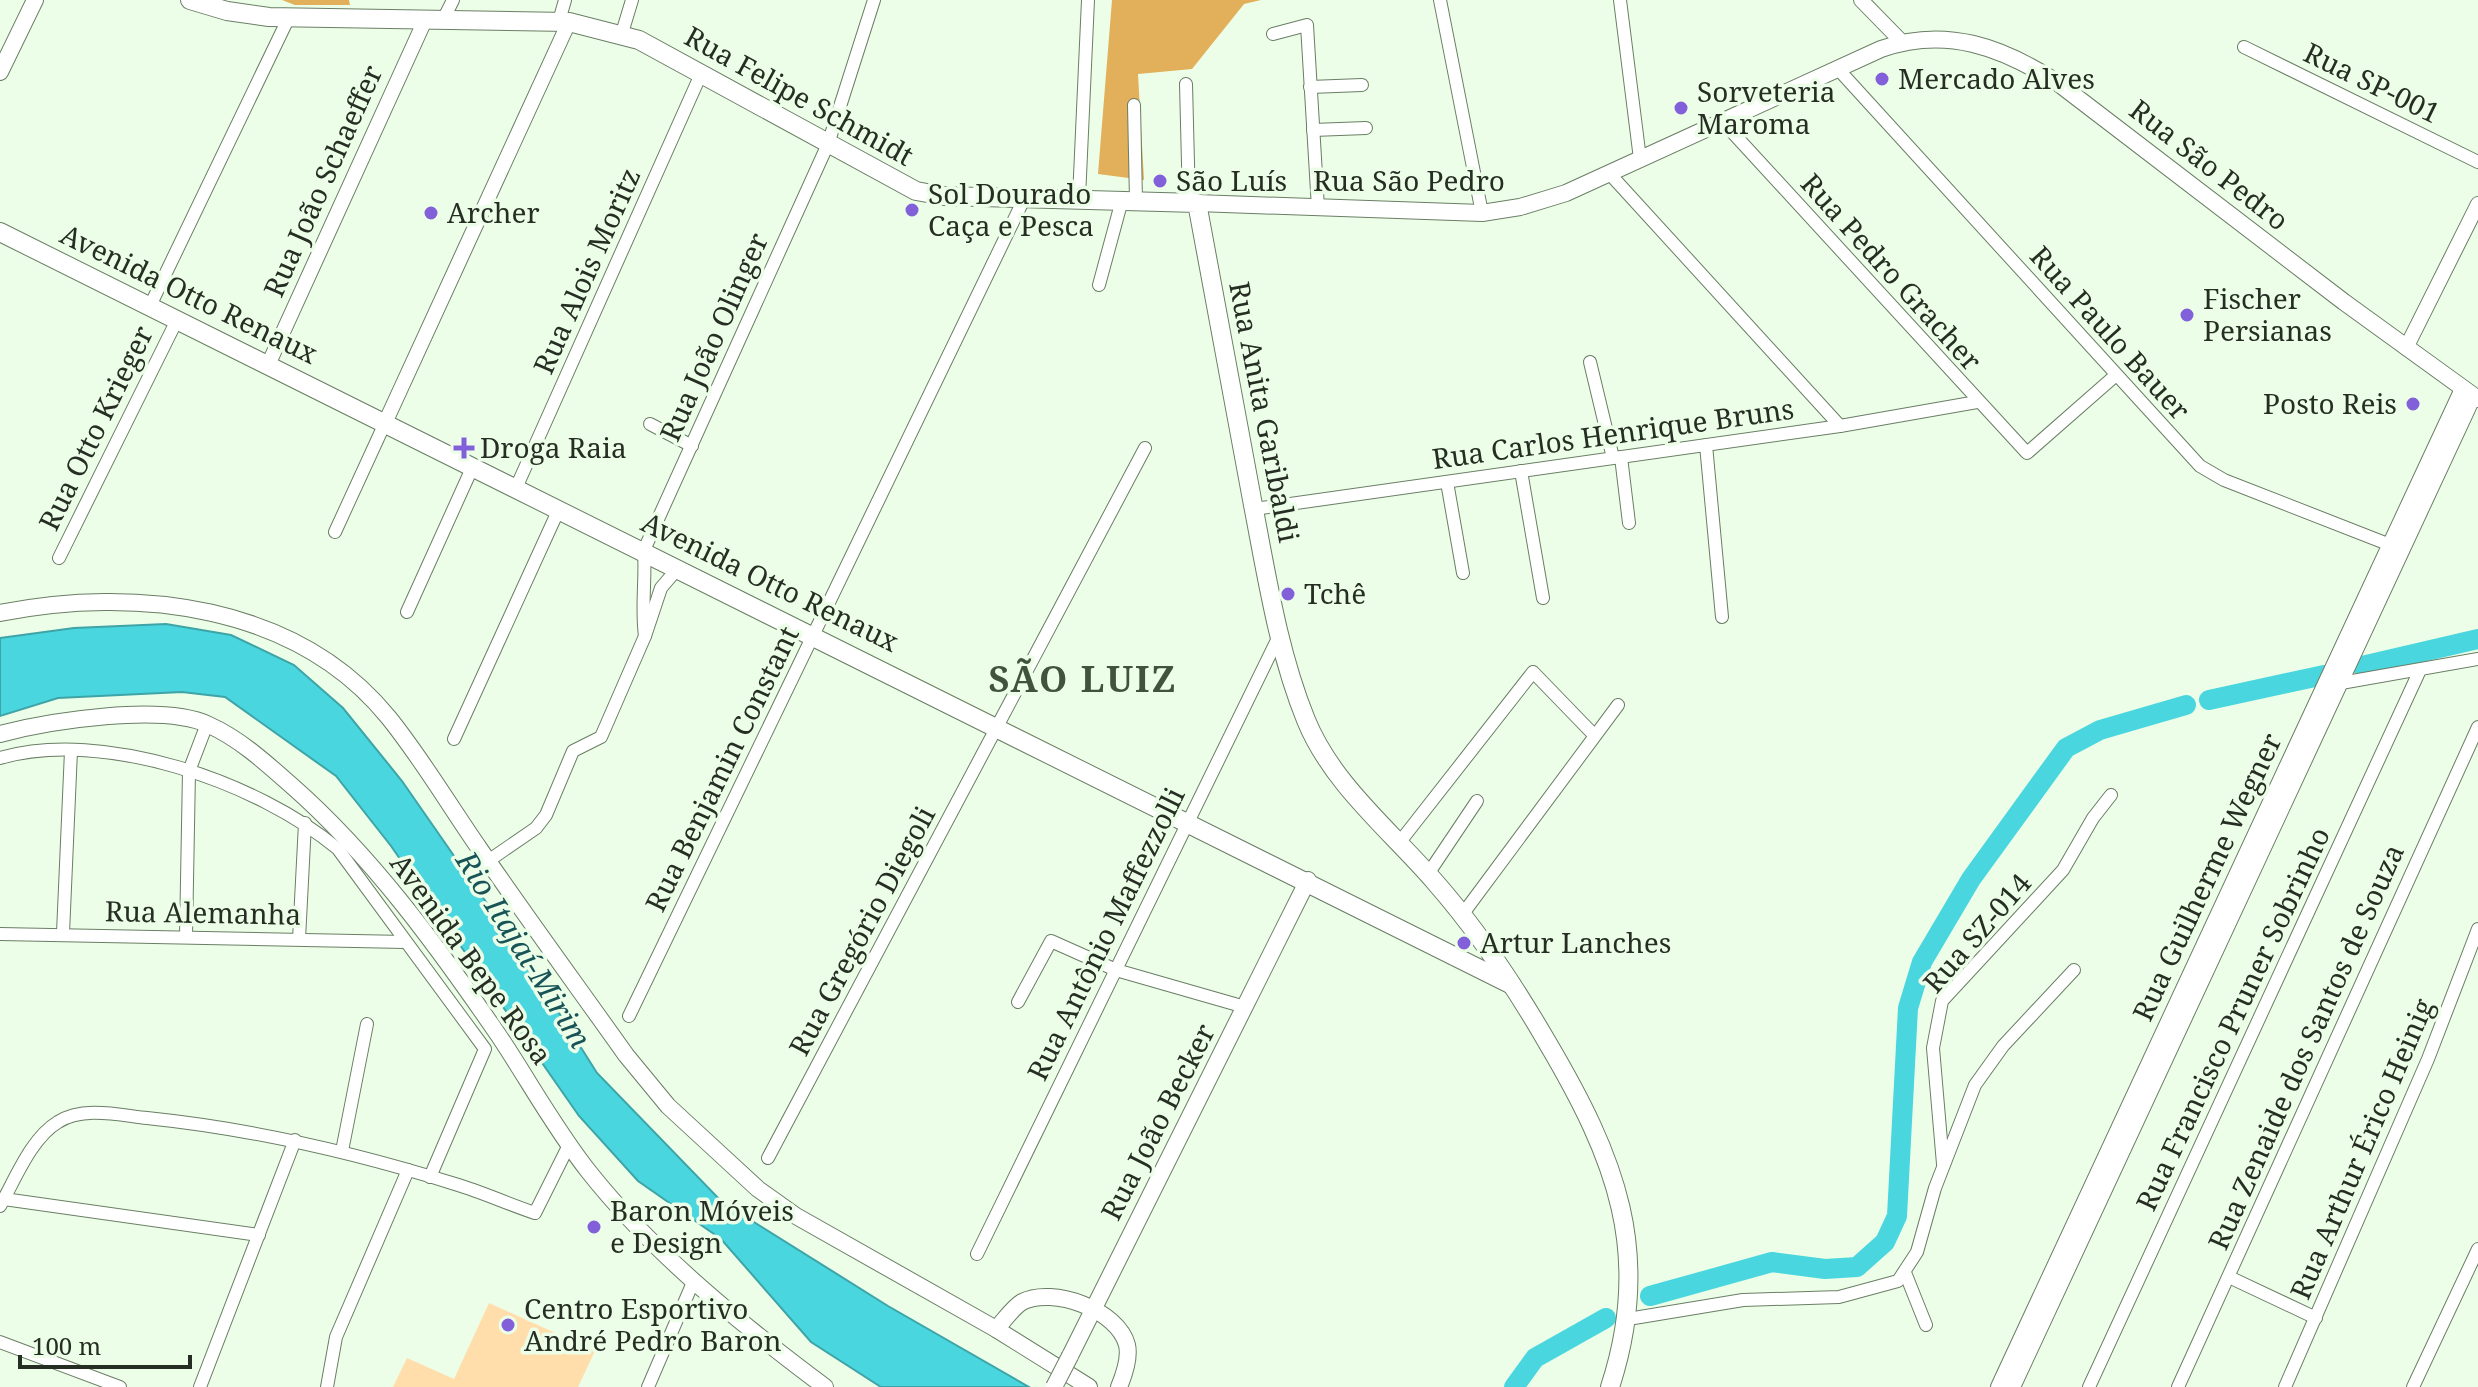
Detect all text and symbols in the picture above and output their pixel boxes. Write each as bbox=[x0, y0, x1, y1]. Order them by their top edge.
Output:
street label: Rua Felipe Schmidt bbox=[678, 16, 921, 174]
street label: Rua SP-001 bbox=[2298, 33, 2447, 131]
street label: Rua João Schaeffer bbox=[254, 59, 390, 303]
place label: Mercado Alves bbox=[1898, 59, 2095, 97]
marker: Mercado Alves bbox=[1873, 70, 1891, 88]
place label: Sorveteria Maroma bbox=[1697, 72, 1836, 142]
street label: Rua São Pedro bbox=[2122, 90, 2297, 238]
marker: Sorveteria Maroma bbox=[1672, 99, 1690, 117]
place label: São Luís bbox=[1176, 161, 1287, 199]
street label: Rua São Pedro bbox=[1313, 161, 1505, 199]
street label: Rua Alois Moritz bbox=[524, 162, 648, 379]
street label: Rua Pedro Gracher bbox=[1793, 165, 1991, 378]
marker: São Luís bbox=[1151, 172, 1169, 190]
place label: Sol Dourado Caça e Pesca bbox=[928, 174, 1094, 244]
place label: Archer bbox=[447, 193, 540, 231]
marker: Sol Dourado Caça e Pesca bbox=[903, 201, 921, 219]
marker: Archer bbox=[422, 204, 440, 222]
street label: Avenida Otto Renaux bbox=[55, 214, 325, 372]
street label: Rua João Olinger bbox=[650, 226, 776, 447]
street label: Rua Paulo Bauer bbox=[2022, 237, 2199, 427]
street label: Rua Anita Garibaldi bbox=[1221, 278, 1309, 545]
place label: Fischer Persianas bbox=[2203, 279, 2332, 349]
marker: Fischer Persianas bbox=[2178, 306, 2196, 324]
street label: Rua Otto Krieger bbox=[29, 319, 161, 536]
place label: Posto Reis bbox=[2263, 384, 2397, 422]
street label: Rua Carlos Henrique Bruns bbox=[1430, 389, 1796, 477]
marker: Posto Reis bbox=[2404, 395, 2422, 413]
place label: Droga Raia bbox=[480, 428, 627, 466]
marker: Droga Raia bbox=[455, 439, 473, 457]
street label: Avenida Otto Renaux bbox=[636, 502, 906, 660]
place label: Tchê bbox=[1304, 574, 1366, 612]
marker: Tchê bbox=[1279, 585, 1297, 603]
street label: Rua Benjamin Constant bbox=[635, 619, 807, 918]
district label: SÃO LUIZ bbox=[988, 654, 1178, 703]
street label: Rua Guilherme Wegner bbox=[2123, 727, 2289, 1027]
street label: Rua Antônio Maffezzolli bbox=[1018, 781, 1193, 1086]
street label: Rua Gregório Diegoli bbox=[779, 799, 943, 1062]
street label: Rua Francisco Pruner Sobrinho bbox=[2126, 821, 2338, 1216]
street label: Rua Zenaide dos Santos de Souza bbox=[2198, 838, 2412, 1255]
water label: Rio Itajaí-Mirim bbox=[447, 842, 601, 1056]
street label: Avenida Bepe Rosa bbox=[382, 845, 561, 1072]
street label: Rua SZ-014 bbox=[1914, 864, 2039, 1000]
street label: Rua Alemanha bbox=[104, 891, 302, 933]
place label: Artur Lanches bbox=[1480, 923, 1671, 961]
marker: Artur Lanches bbox=[1455, 934, 1473, 952]
street label: Rua Arthur Érico Heinig bbox=[2280, 993, 2442, 1305]
street label: Rua João Becker bbox=[1091, 1017, 1223, 1226]
place label: Baron Móveis e Design bbox=[610, 1191, 794, 1261]
marker: Baron Móveis e Design bbox=[585, 1218, 603, 1236]
place label: Centro Esportivo André Pedro Baron bbox=[524, 1289, 782, 1359]
marker: Centro Esportivo André Pedro Baron bbox=[499, 1316, 517, 1334]
scale bar bbox=[20, 1319, 190, 1369]
text: 100 m bbox=[32, 1329, 101, 1362]

